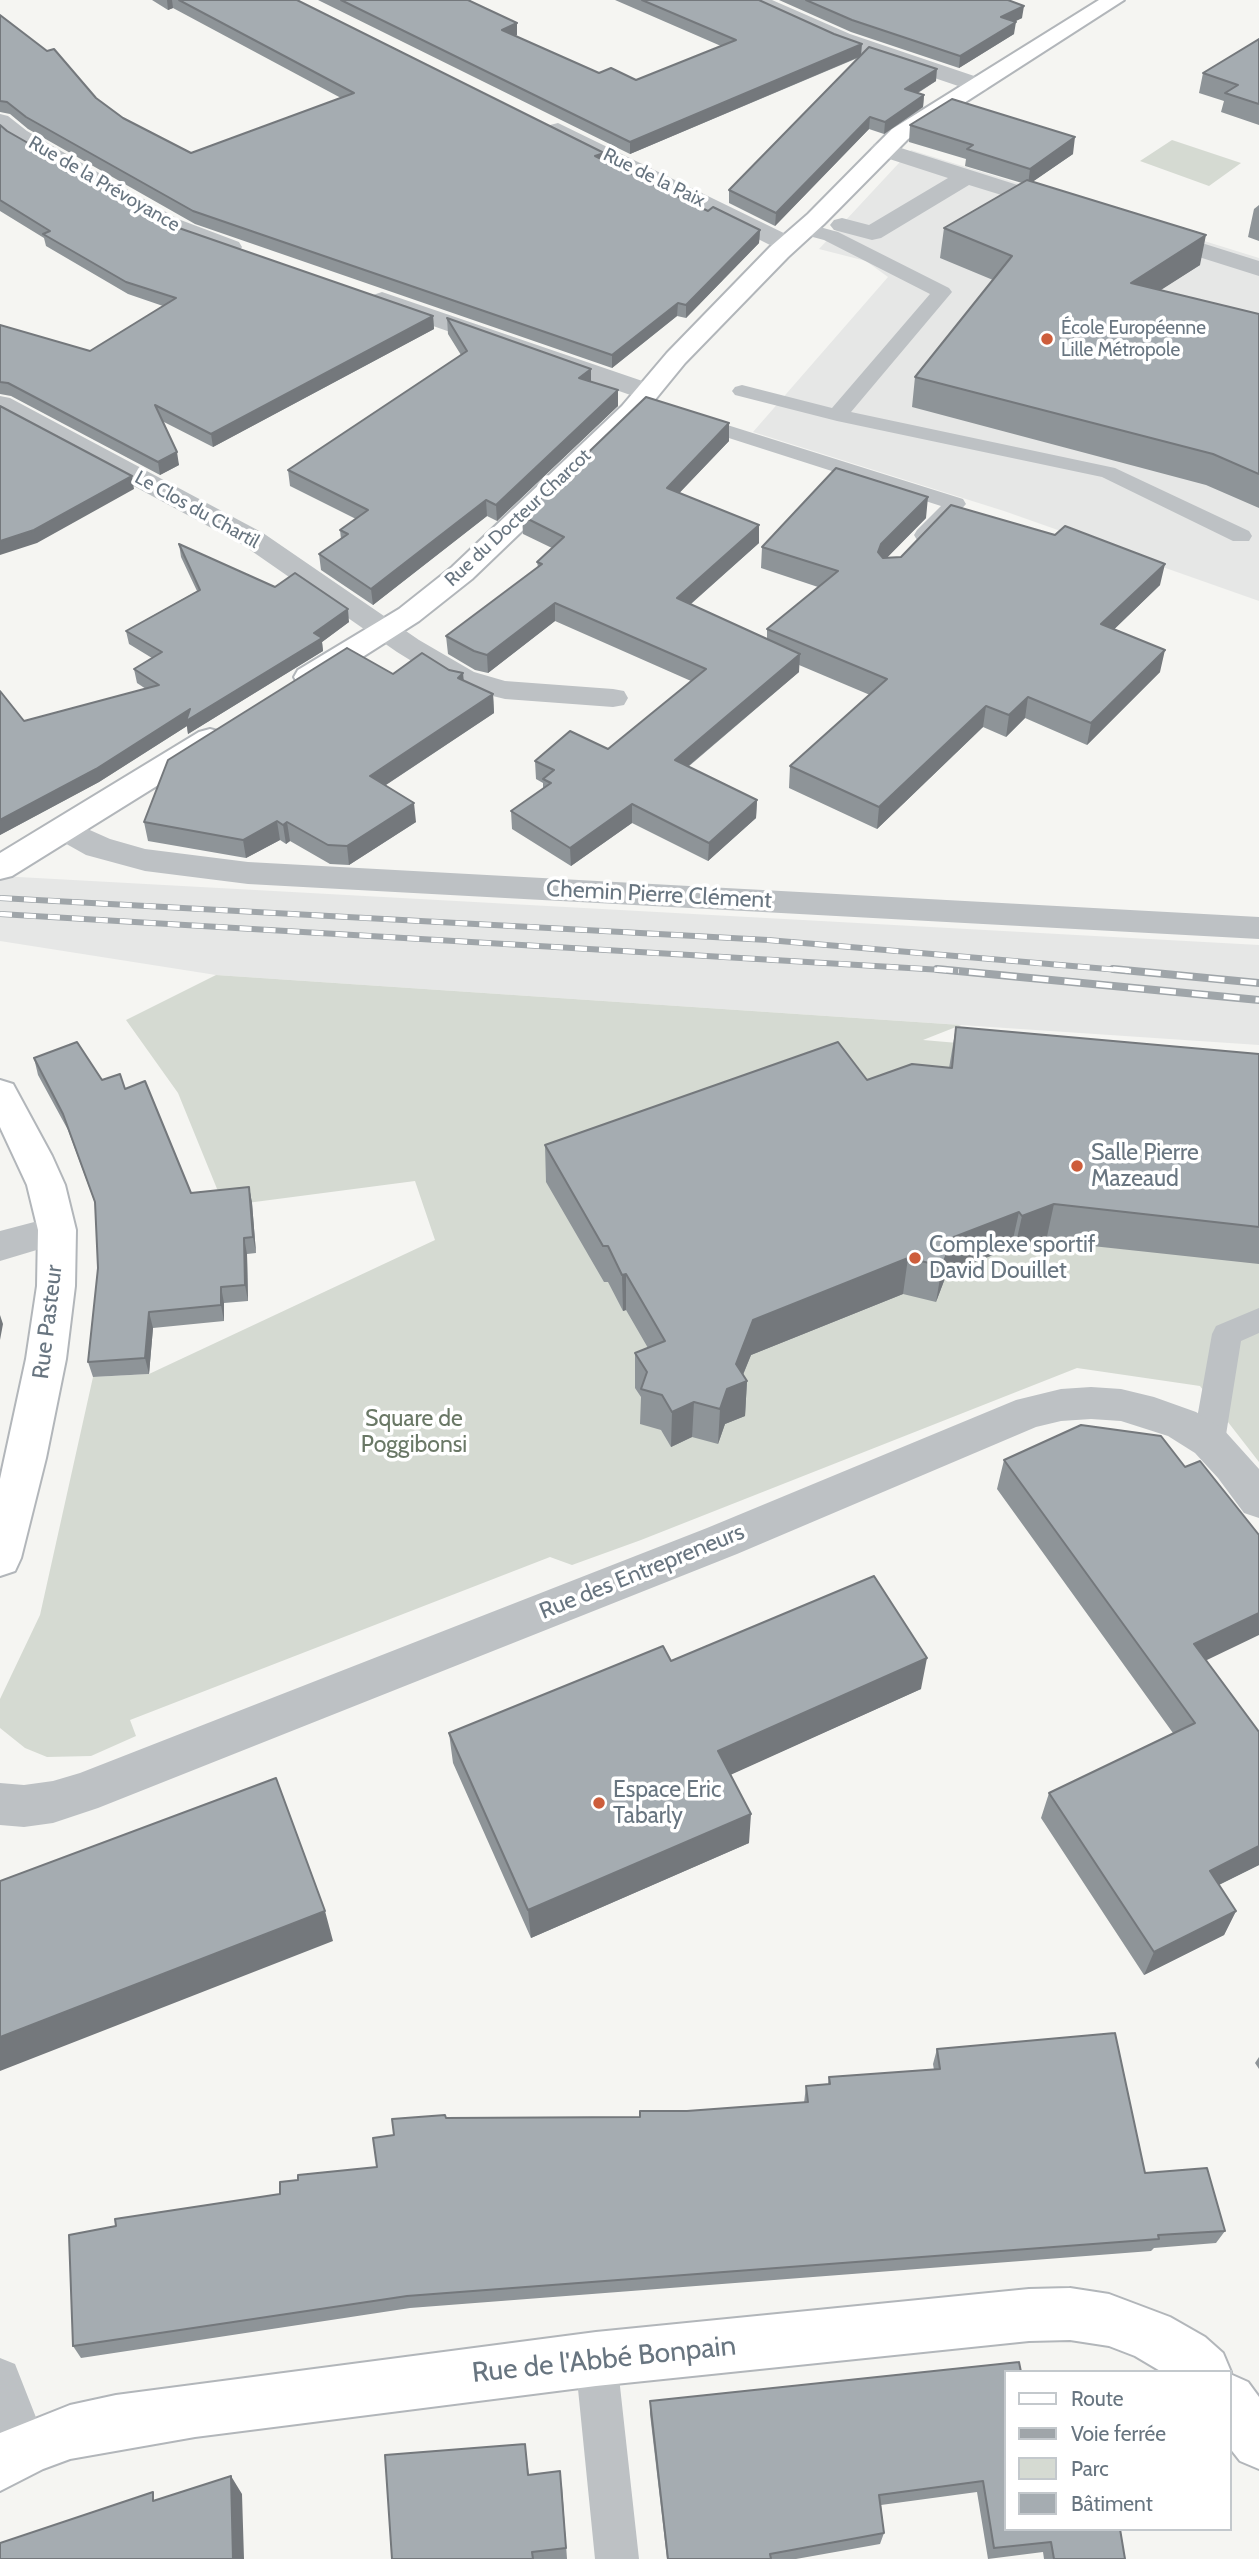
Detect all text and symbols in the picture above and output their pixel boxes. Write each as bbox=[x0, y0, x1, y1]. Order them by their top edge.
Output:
street label: Rue de la Prévoyance bbox=[24, 131, 184, 237]
street label: Rue de la Paix bbox=[599, 144, 709, 212]
place label: École Européenne Lille Métropole bbox=[1061, 317, 1206, 361]
marker: École Européenne Lille Métropole bbox=[1039, 331, 1055, 347]
street label: Rue du Docteur Charcot bbox=[440, 444, 596, 592]
street label: Le Clos du Chartil bbox=[131, 466, 263, 554]
street label: Chemin Pierre Clément bbox=[545, 875, 773, 915]
place label: Salle Pierre Mazeaud bbox=[1091, 1139, 1199, 1193]
marker: Salle Pierre Mazeaud bbox=[1069, 1158, 1085, 1174]
place label: Complexe sportif David Douillet bbox=[929, 1231, 1095, 1285]
marker: Complexe sportif David Douillet bbox=[907, 1250, 923, 1266]
street label: Rue Pasteur bbox=[27, 1263, 69, 1381]
park label: Square de Poggibonsi bbox=[361, 1405, 467, 1459]
street label: Rue des Entrepreneurs bbox=[536, 1518, 748, 1626]
place label: Espace Eric Tabarly bbox=[613, 1776, 721, 1830]
marker: Espace Eric Tabarly bbox=[591, 1795, 607, 1811]
street label: Rue de l'Abbé Bonpain bbox=[470, 2329, 738, 2391]
legend bbox=[1004, 2370, 1231, 2531]
text: Route bbox=[1071, 2386, 1124, 2411]
text: Voie ferrée bbox=[1071, 2421, 1166, 2446]
text: Parc bbox=[1071, 2456, 1109, 2481]
text: Bâtiment bbox=[1071, 2491, 1153, 2516]

